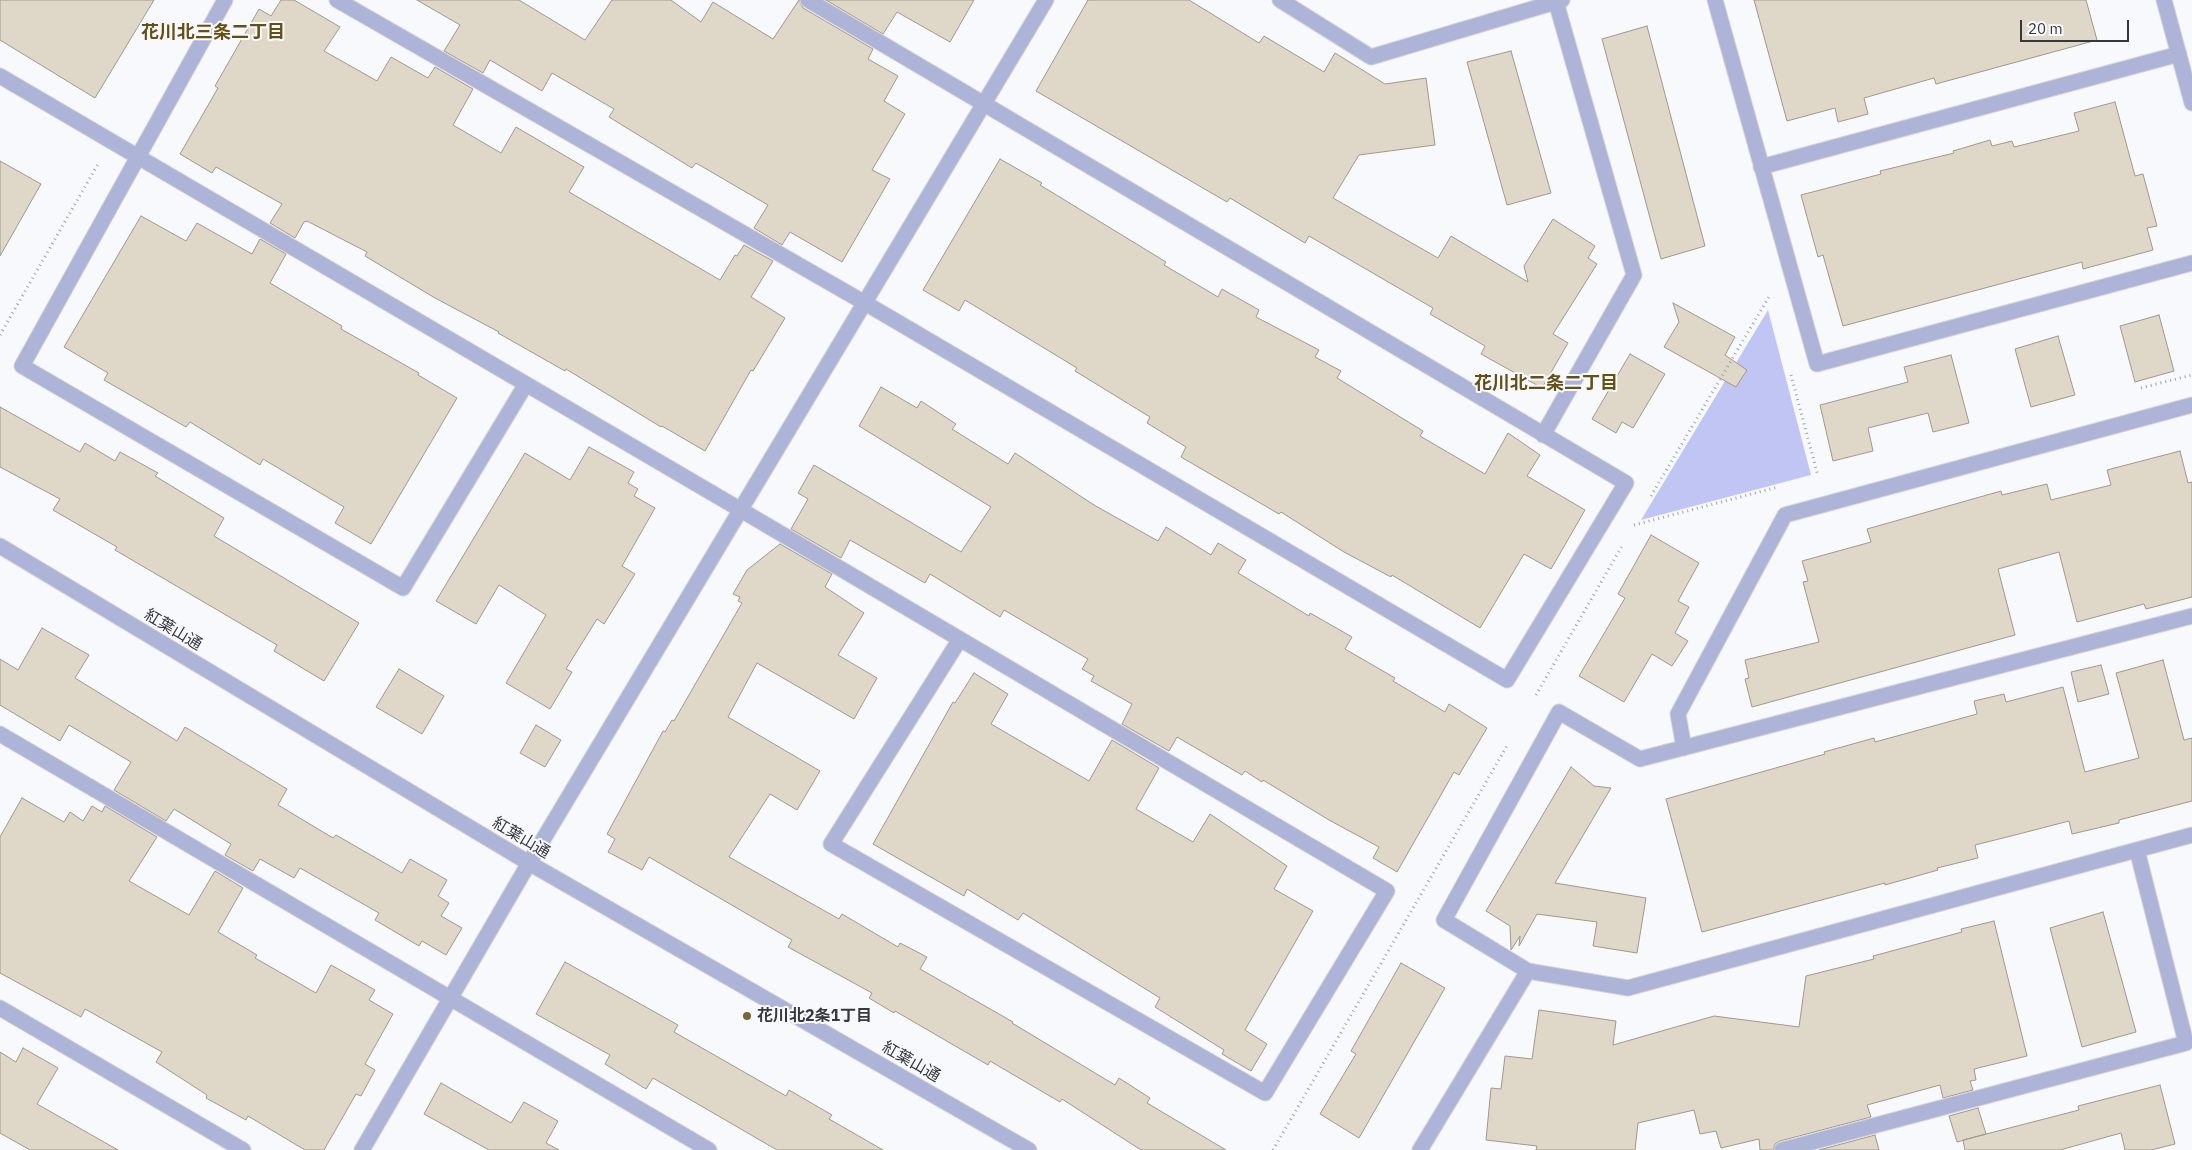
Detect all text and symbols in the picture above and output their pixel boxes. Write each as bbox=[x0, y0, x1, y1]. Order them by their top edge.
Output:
scale bar bbox=[2022, 10, 2131, 42]
text: 20 m bbox=[2028, 19, 2063, 38]
district label: 花川北三条二丁目 bbox=[141, 22, 285, 44]
district label: 花川北二条二丁目 bbox=[1474, 373, 1618, 395]
street label: 紅葉山通 bbox=[141, 605, 205, 655]
street label: 紅葉山通 bbox=[489, 813, 553, 863]
place label: 花川北2条1丁目 bbox=[757, 1006, 872, 1026]
marker: 花川北2条1丁目 bbox=[741, 1010, 753, 1022]
street label: 紅葉山通 bbox=[878, 1038, 944, 1086]

